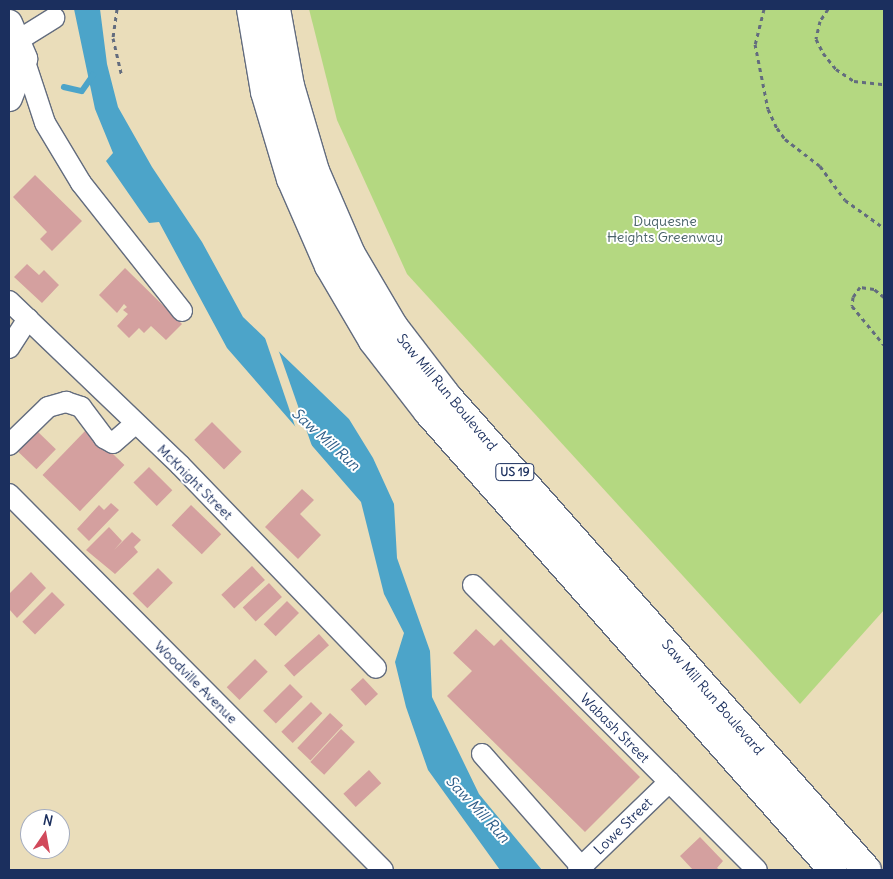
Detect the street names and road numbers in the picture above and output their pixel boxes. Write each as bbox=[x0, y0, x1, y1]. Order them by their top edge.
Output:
street label: Saw Mill Run Boulevard bbox=[393, 330, 501, 454]
street label: McKnight Street bbox=[154, 441, 236, 523]
road number: US 19 bbox=[495, 462, 535, 482]
street label: Saw Mill Run Boulevard bbox=[658, 636, 768, 758]
street label: Woodville Avenue bbox=[151, 637, 241, 727]
street label: Wabash Street bbox=[577, 690, 653, 766]
street label: Lowe Street bbox=[590, 794, 656, 858]

